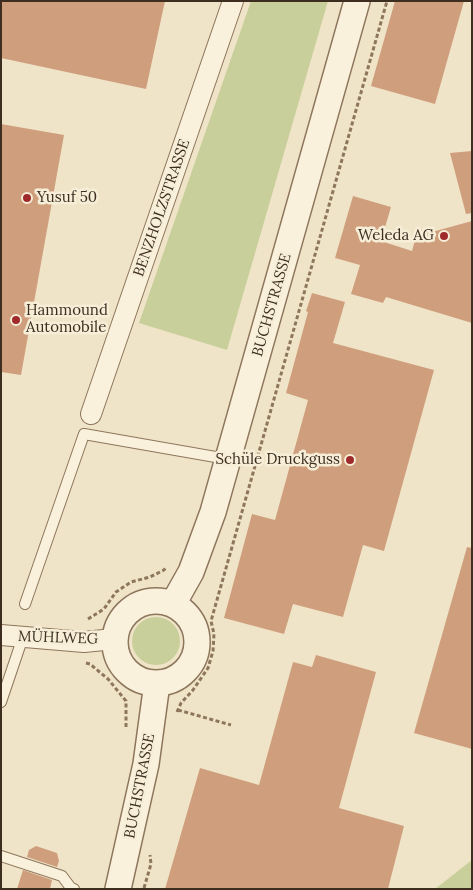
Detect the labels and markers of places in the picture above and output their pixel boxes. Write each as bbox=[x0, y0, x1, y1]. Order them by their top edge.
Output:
place label: Yusuf 50 bbox=[37, 189, 97, 207]
marker: Yusuf 50 bbox=[21, 192, 33, 204]
place label: Weleda AG bbox=[358, 227, 434, 245]
marker: Weleda AG bbox=[438, 230, 450, 242]
place label: Hammound Automobile bbox=[26, 302, 108, 337]
marker: Hammound Automobile bbox=[10, 314, 22, 326]
place label: Schüle Druckguss bbox=[216, 451, 340, 469]
marker: Schüle Druckguss bbox=[344, 454, 356, 466]

